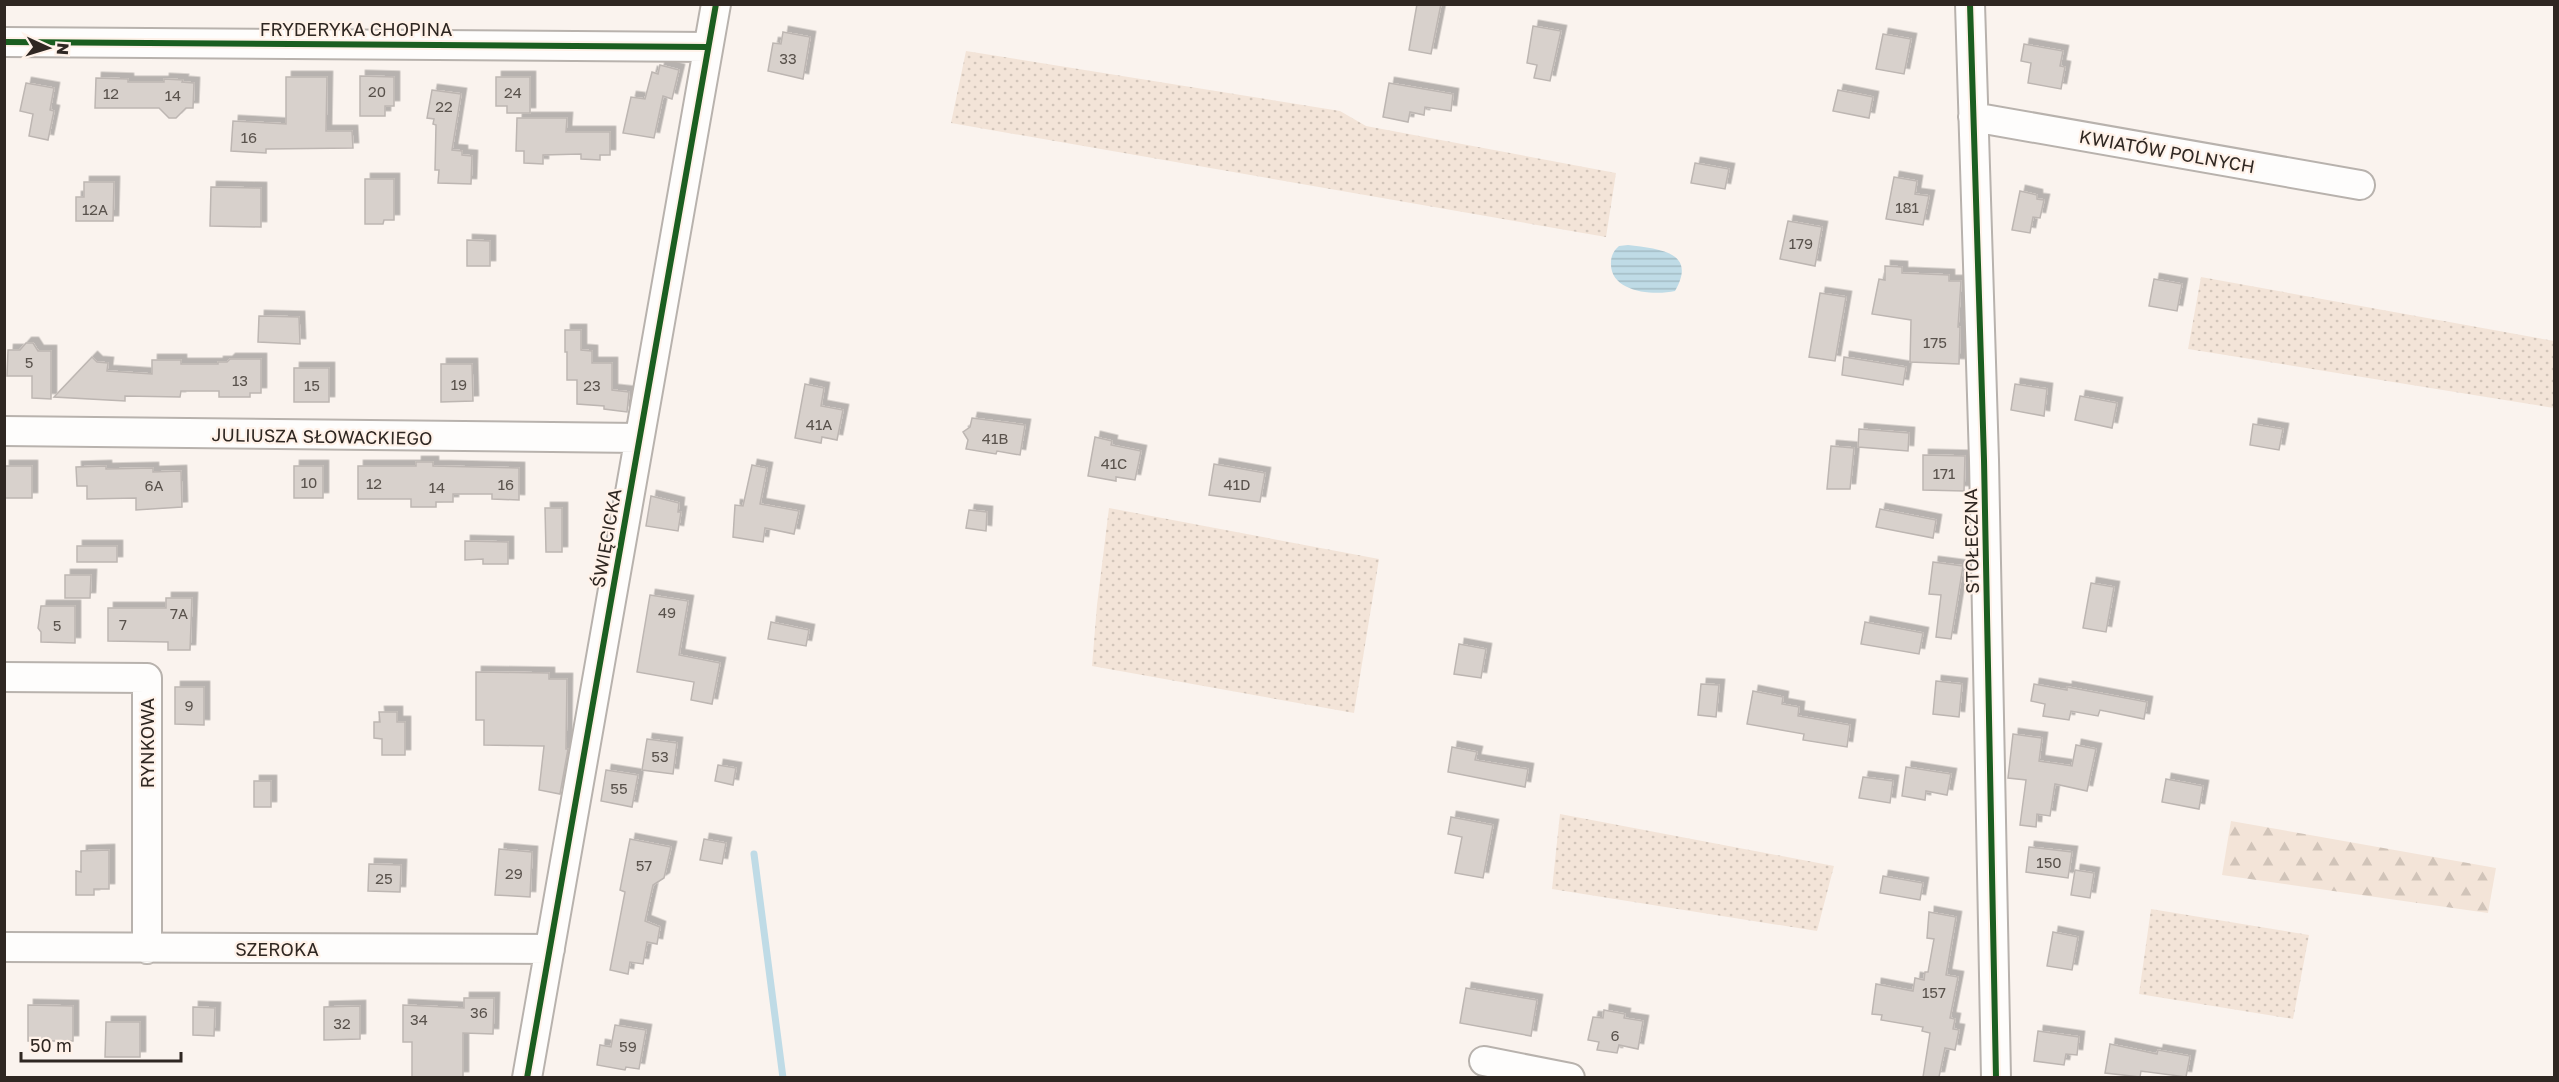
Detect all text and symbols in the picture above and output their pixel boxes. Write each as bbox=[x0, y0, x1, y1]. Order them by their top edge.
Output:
north arrow bbox=[18, 18, 78, 78]
street label: FRYDERYKA CHOPINA bbox=[260, 18, 452, 40]
text: N bbox=[53, 42, 73, 56]
house number: 33 bbox=[779, 49, 797, 67]
house number: 20 bbox=[368, 82, 386, 100]
house number: 24 bbox=[504, 83, 522, 101]
house number: 12 bbox=[103, 84, 119, 102]
house number: 14 bbox=[165, 86, 181, 104]
house number: 22 bbox=[435, 97, 453, 115]
street label: KWIATÓW POLNYCH bbox=[2078, 125, 2256, 177]
house number: 16 bbox=[241, 128, 257, 146]
house number: 181 bbox=[1895, 198, 1919, 216]
house number: 12A bbox=[82, 200, 108, 218]
house number: 179 bbox=[1789, 234, 1813, 252]
house number: 175 bbox=[1923, 333, 1947, 351]
house number: 5 bbox=[25, 353, 33, 371]
house number: 13 bbox=[232, 371, 248, 389]
house number: 19 bbox=[451, 375, 467, 393]
house number: 15 bbox=[304, 376, 320, 394]
house number: 23 bbox=[583, 376, 601, 394]
house number: 41A bbox=[806, 415, 832, 433]
street label: JULIUSZA SŁOWACKIEGO bbox=[211, 423, 433, 449]
house number: 41B bbox=[982, 429, 1008, 447]
house number: 41C bbox=[1101, 454, 1127, 472]
house number: 171 bbox=[1933, 464, 1955, 482]
house number: 10 bbox=[301, 473, 317, 491]
house number: 12 bbox=[366, 474, 382, 492]
house number: 16 bbox=[498, 475, 514, 493]
house number: 41D bbox=[1224, 475, 1250, 493]
house number: 6A bbox=[144, 476, 164, 494]
house number: 14 bbox=[429, 478, 445, 496]
street label: ŚWIĘCICKA bbox=[586, 487, 626, 589]
street label: STOŁECZNA bbox=[1959, 488, 1983, 594]
house number: 49 bbox=[658, 603, 676, 621]
house number: 7A bbox=[170, 604, 188, 622]
house number: 7 bbox=[119, 615, 127, 633]
house number: 5 bbox=[53, 616, 61, 634]
house number: 9 bbox=[184, 696, 194, 714]
street label: RYNKOWA bbox=[136, 698, 158, 788]
house number: 53 bbox=[651, 747, 669, 765]
house number: 55 bbox=[610, 779, 628, 797]
house number: 150 bbox=[2036, 853, 2062, 871]
house number: 57 bbox=[636, 856, 652, 874]
house number: 29 bbox=[505, 864, 523, 882]
house number: 25 bbox=[375, 869, 393, 887]
street label: SZEROKA bbox=[235, 938, 319, 960]
house number: 157 bbox=[1922, 983, 1946, 1001]
house number: 36 bbox=[470, 1003, 488, 1021]
house number: 34 bbox=[410, 1010, 428, 1028]
house number: 32 bbox=[333, 1014, 351, 1032]
scale bar bbox=[21, 1025, 182, 1063]
house number: 6 bbox=[1610, 1026, 1620, 1044]
text: 50 m bbox=[30, 1034, 72, 1056]
house number: 59 bbox=[619, 1037, 637, 1055]

